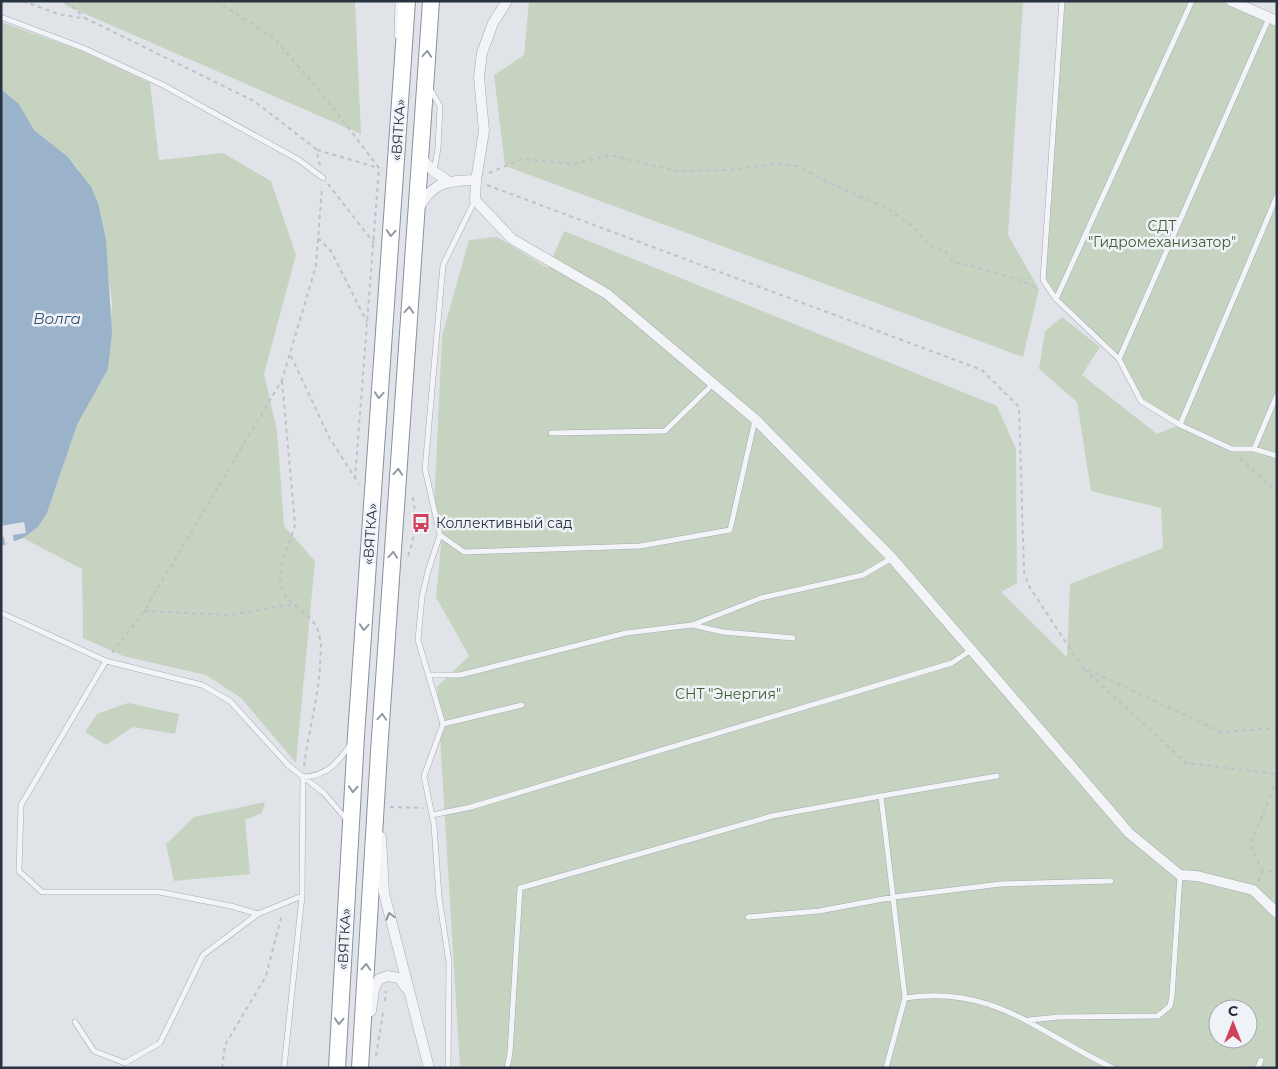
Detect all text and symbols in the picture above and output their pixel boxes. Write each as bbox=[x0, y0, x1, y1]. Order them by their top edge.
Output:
one-way arrow bbox=[421, 50, 432, 58]
street label: «ВЯТКА» bbox=[387, 98, 409, 162]
park label: СДТ "Гидромеханизатор" bbox=[1088, 217, 1236, 251]
one-way arrow bbox=[385, 229, 396, 237]
one-way arrow bbox=[403, 306, 414, 314]
water label: Волга bbox=[33, 309, 81, 328]
one-way arrow bbox=[374, 391, 385, 399]
one-way arrow bbox=[393, 468, 404, 476]
street label: «ВЯТКА» bbox=[359, 502, 381, 566]
bus stop icon: Коллективный сад bbox=[410, 512, 432, 534]
place label: Коллективный сад bbox=[436, 514, 572, 532]
one-way arrow bbox=[387, 551, 398, 559]
one-way arrow bbox=[358, 623, 369, 631]
park label: СНТ "Энергия" bbox=[675, 685, 781, 703]
one-way arrow bbox=[376, 713, 387, 721]
one-way arrow bbox=[347, 786, 358, 794]
street label: «ВЯТКА» bbox=[333, 907, 355, 971]
one-way arrow bbox=[385, 912, 395, 920]
one-way arrow bbox=[361, 962, 372, 970]
north arrow bbox=[1208, 999, 1258, 1049]
text: С bbox=[1228, 1002, 1238, 1020]
one-way arrow bbox=[334, 1018, 345, 1026]

